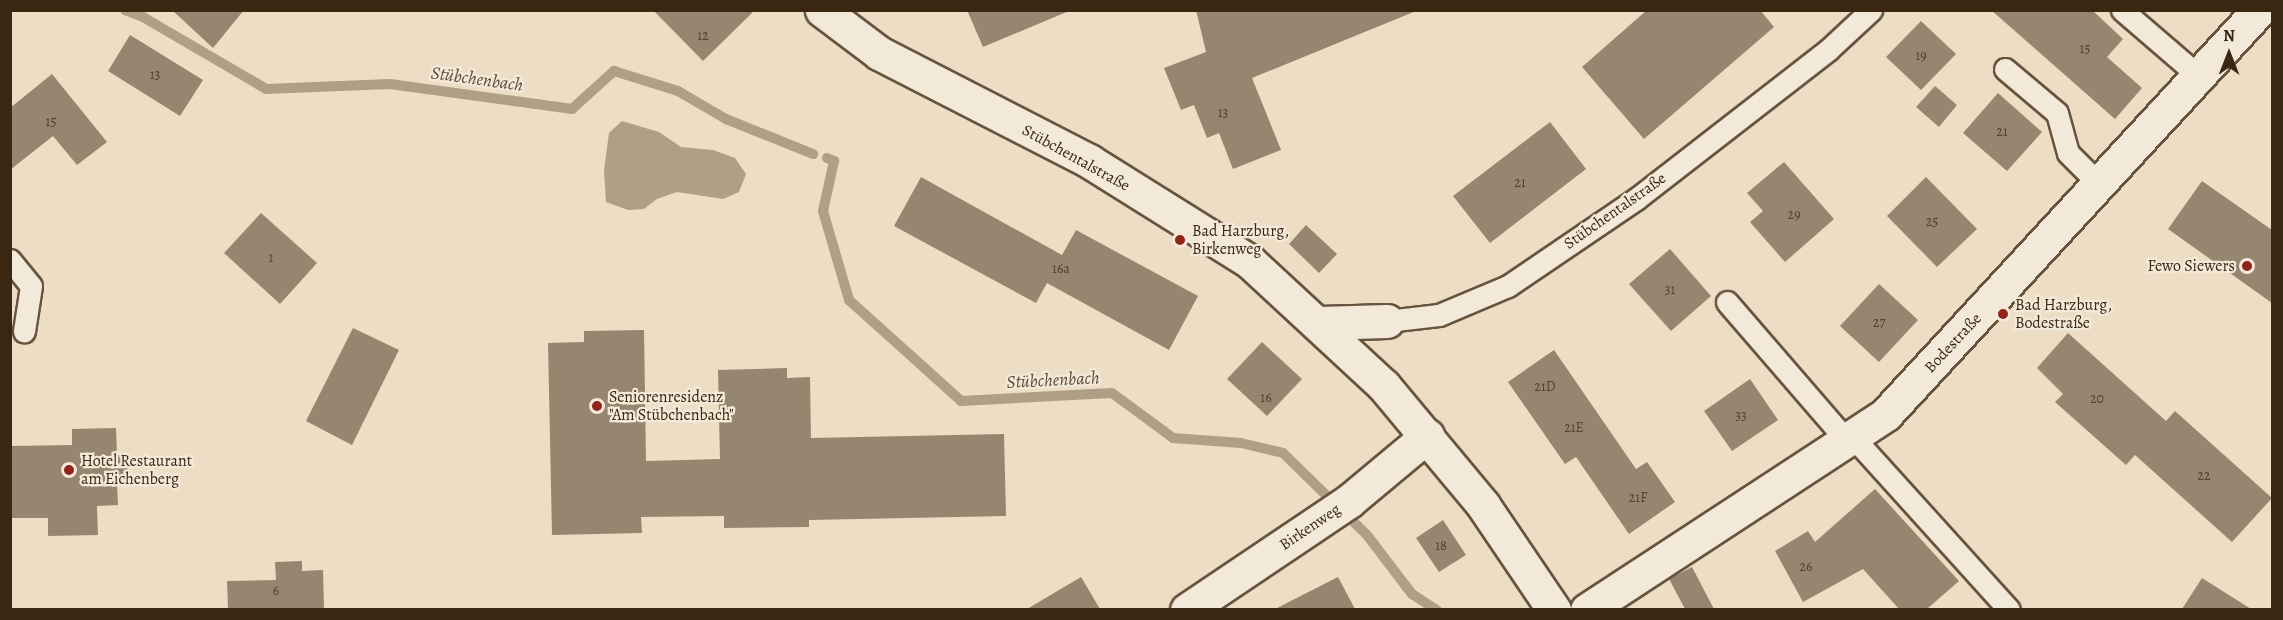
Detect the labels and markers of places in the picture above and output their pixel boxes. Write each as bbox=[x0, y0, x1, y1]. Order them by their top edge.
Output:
place label: Bad Harzburg, Birkenweg bbox=[1192, 221, 1289, 259]
marker: Bad Harzburg, Birkenweg bbox=[1173, 233, 1187, 247]
place label: Fewo Siewers bbox=[2147, 256, 2235, 276]
marker: Fewo Siewers bbox=[2240, 259, 2254, 273]
place label: Bad Harzburg, Bodestraße bbox=[2015, 295, 2112, 333]
marker: Bad Harzburg, Bodestraße bbox=[1996, 307, 2010, 321]
place label: Seniorenresidenz "Am Stübchenbach" bbox=[609, 387, 734, 425]
marker: Seniorenresidenz "Am Stübchenbach" bbox=[590, 399, 604, 413]
place label: Hotel Restaurant am Eichenberg bbox=[81, 451, 192, 489]
marker: Hotel Restaurant am Eichenberg bbox=[62, 463, 76, 477]

